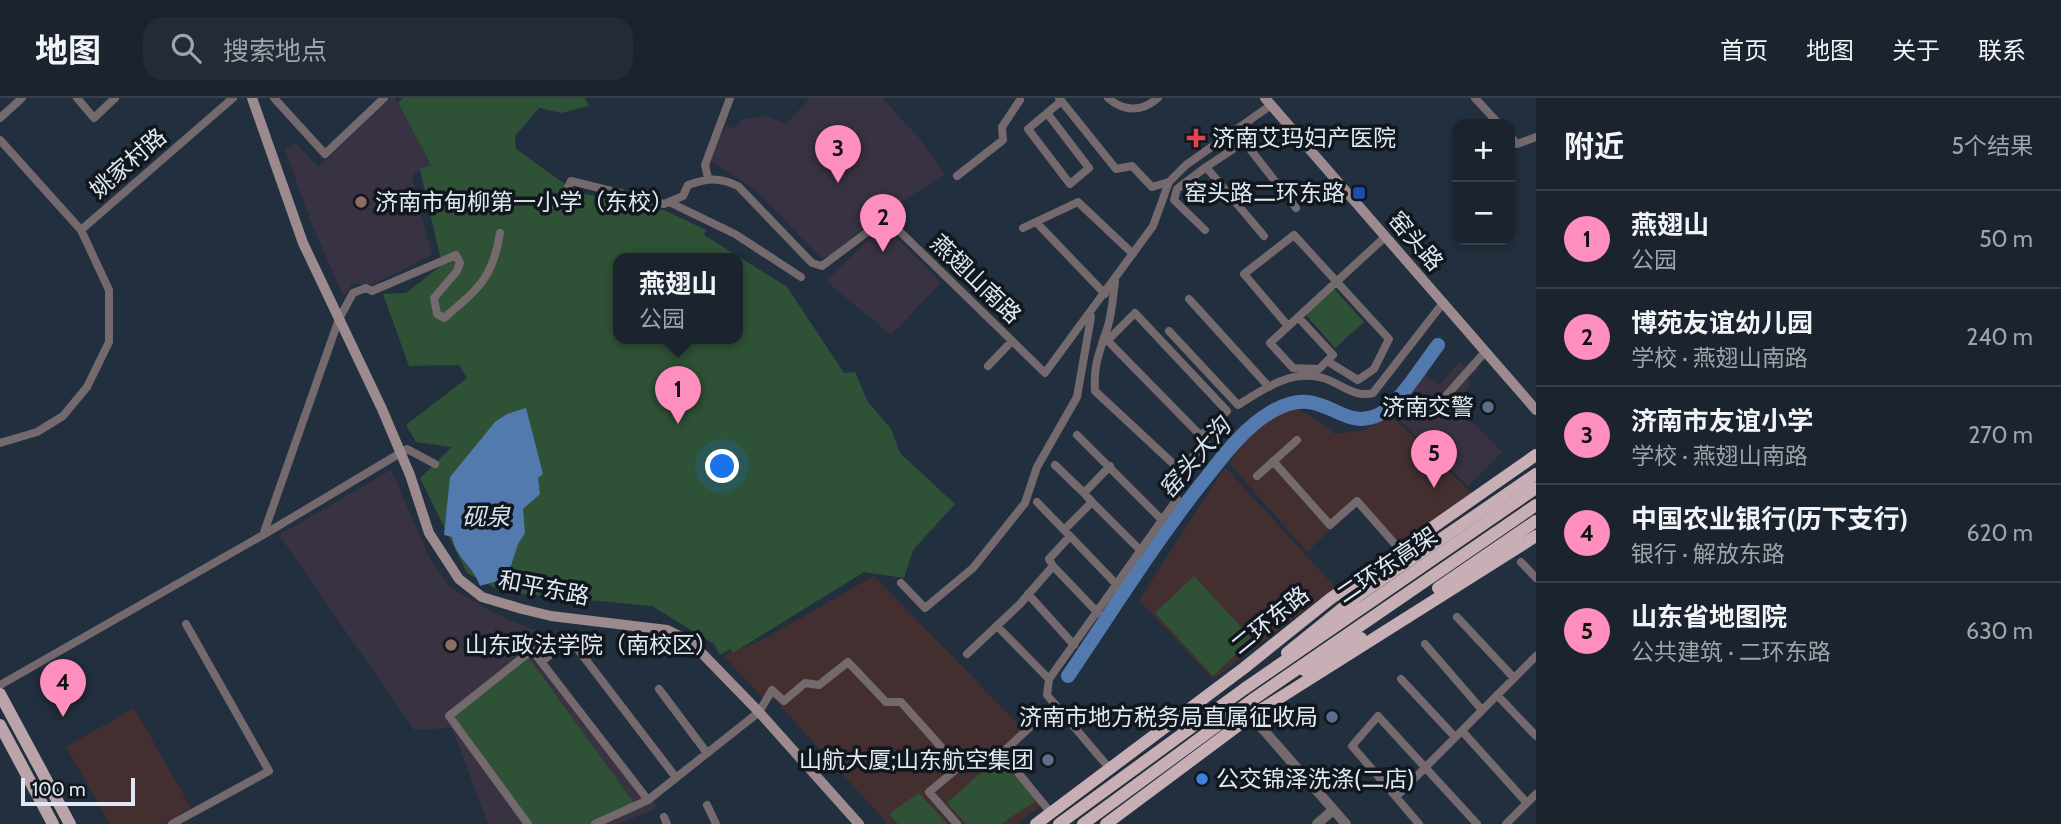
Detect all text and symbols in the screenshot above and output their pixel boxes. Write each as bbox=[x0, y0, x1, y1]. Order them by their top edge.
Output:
search box bbox=[143, 17, 633, 80]
icon: search bbox=[167, 29, 205, 67]
text: 地图 bbox=[35, 30, 101, 70]
text: 搜索地点 bbox=[223, 35, 327, 67]
text: 首页 bbox=[1720, 36, 1768, 65]
text: 地图 bbox=[1806, 36, 1854, 65]
text: 关于 bbox=[1892, 36, 1940, 65]
text: 联系 bbox=[1978, 36, 2026, 65]
map controls bbox=[1452, 119, 1515, 245]
button: + bbox=[1452, 119, 1515, 182]
street label: 姚家村路 bbox=[84, 122, 172, 204]
place label: 济南艾玛妇产医院 bbox=[1212, 124, 1396, 152]
pin: 3 bbox=[815, 125, 861, 183]
marker: 济南艾玛妇产医院 bbox=[1186, 128, 1206, 148]
text: 附近 bbox=[1564, 128, 1624, 165]
text: 5个结果 bbox=[1952, 132, 2033, 160]
place label: 窑头路二环东路 bbox=[1184, 179, 1345, 207]
button: − bbox=[1452, 182, 1515, 245]
marker: 窑头路二环东路 bbox=[1351, 185, 1367, 201]
place label: 济南市甸柳第一小学（东校） bbox=[375, 188, 674, 216]
marker: 济南市甸柳第一小学（东校） bbox=[353, 194, 369, 210]
pin: 2 bbox=[860, 194, 906, 252]
street label: 窑头路 bbox=[1383, 206, 1449, 276]
text: 燕翅山 bbox=[1631, 209, 1709, 241]
text: 1 bbox=[1583, 225, 1591, 253]
text: 50 m bbox=[1979, 225, 2033, 253]
street label: 燕翅山南路 bbox=[925, 229, 1027, 329]
text: 公园 bbox=[1631, 246, 1677, 274]
popup bbox=[613, 253, 743, 344]
text: 燕翅山 bbox=[639, 268, 717, 300]
text: 公园 bbox=[639, 305, 685, 333]
text: 博苑友谊幼儿园 bbox=[1631, 307, 1813, 339]
text: 2 bbox=[1581, 323, 1593, 351]
text: 240 m bbox=[1966, 323, 2033, 351]
text: 学校 · 燕翅山南路 bbox=[1631, 344, 1808, 372]
pin: 1 bbox=[655, 366, 701, 424]
place label: 济南交警 bbox=[1382, 393, 1474, 421]
marker: 济南交警 bbox=[1480, 399, 1496, 415]
text: 济南市友谊小学 bbox=[1631, 405, 1813, 437]
water label: 窑头大沟 bbox=[1153, 409, 1239, 504]
text: 3 bbox=[1581, 421, 1593, 449]
text: 270 m bbox=[1968, 421, 2033, 449]
pin: 5 bbox=[1411, 430, 1457, 488]
text: 学校 · 燕翅山南路 bbox=[1631, 442, 1808, 470]
your location bbox=[705, 449, 739, 483]
water label: 砚泉 bbox=[462, 502, 511, 531]
text: 中国农业银行(历下支行) bbox=[1631, 503, 1908, 535]
text: 4 bbox=[1580, 519, 1594, 547]
text: 620 m bbox=[1966, 519, 2033, 547]
street label: 二环东高架 bbox=[1332, 521, 1442, 609]
text: 银行 · 解放东路 bbox=[1631, 540, 1785, 568]
street label: 和平东路 bbox=[496, 565, 592, 611]
street label: 二环东路 bbox=[1225, 580, 1315, 660]
text: 山东省地图院 bbox=[1631, 601, 1787, 633]
text: 5 bbox=[1581, 617, 1593, 645]
text: 630 m bbox=[1966, 617, 2033, 645]
place label: 山东政法学院（南校区） bbox=[465, 631, 718, 659]
marker: 山东政法学院（南校区） bbox=[443, 637, 459, 653]
text: 公共建筑 · 二环东路 bbox=[1631, 638, 1831, 666]
pin: 4 bbox=[40, 659, 86, 717]
place label: 济南市地方税务局直属征收局 bbox=[1019, 703, 1318, 731]
marker: 济南市地方税务局直属征收局 bbox=[1324, 709, 1340, 725]
place label: 山航大厦;山东航空集团 bbox=[799, 746, 1034, 774]
marker: 山航大厦;山东航空集团 bbox=[1040, 752, 1056, 768]
place label: 公交锦泽洗涤(二店) bbox=[1216, 765, 1414, 793]
marker: 公交锦泽洗涤(二店) bbox=[1194, 771, 1210, 787]
scale bar bbox=[21, 775, 135, 807]
text: 100 m bbox=[32, 778, 86, 801]

